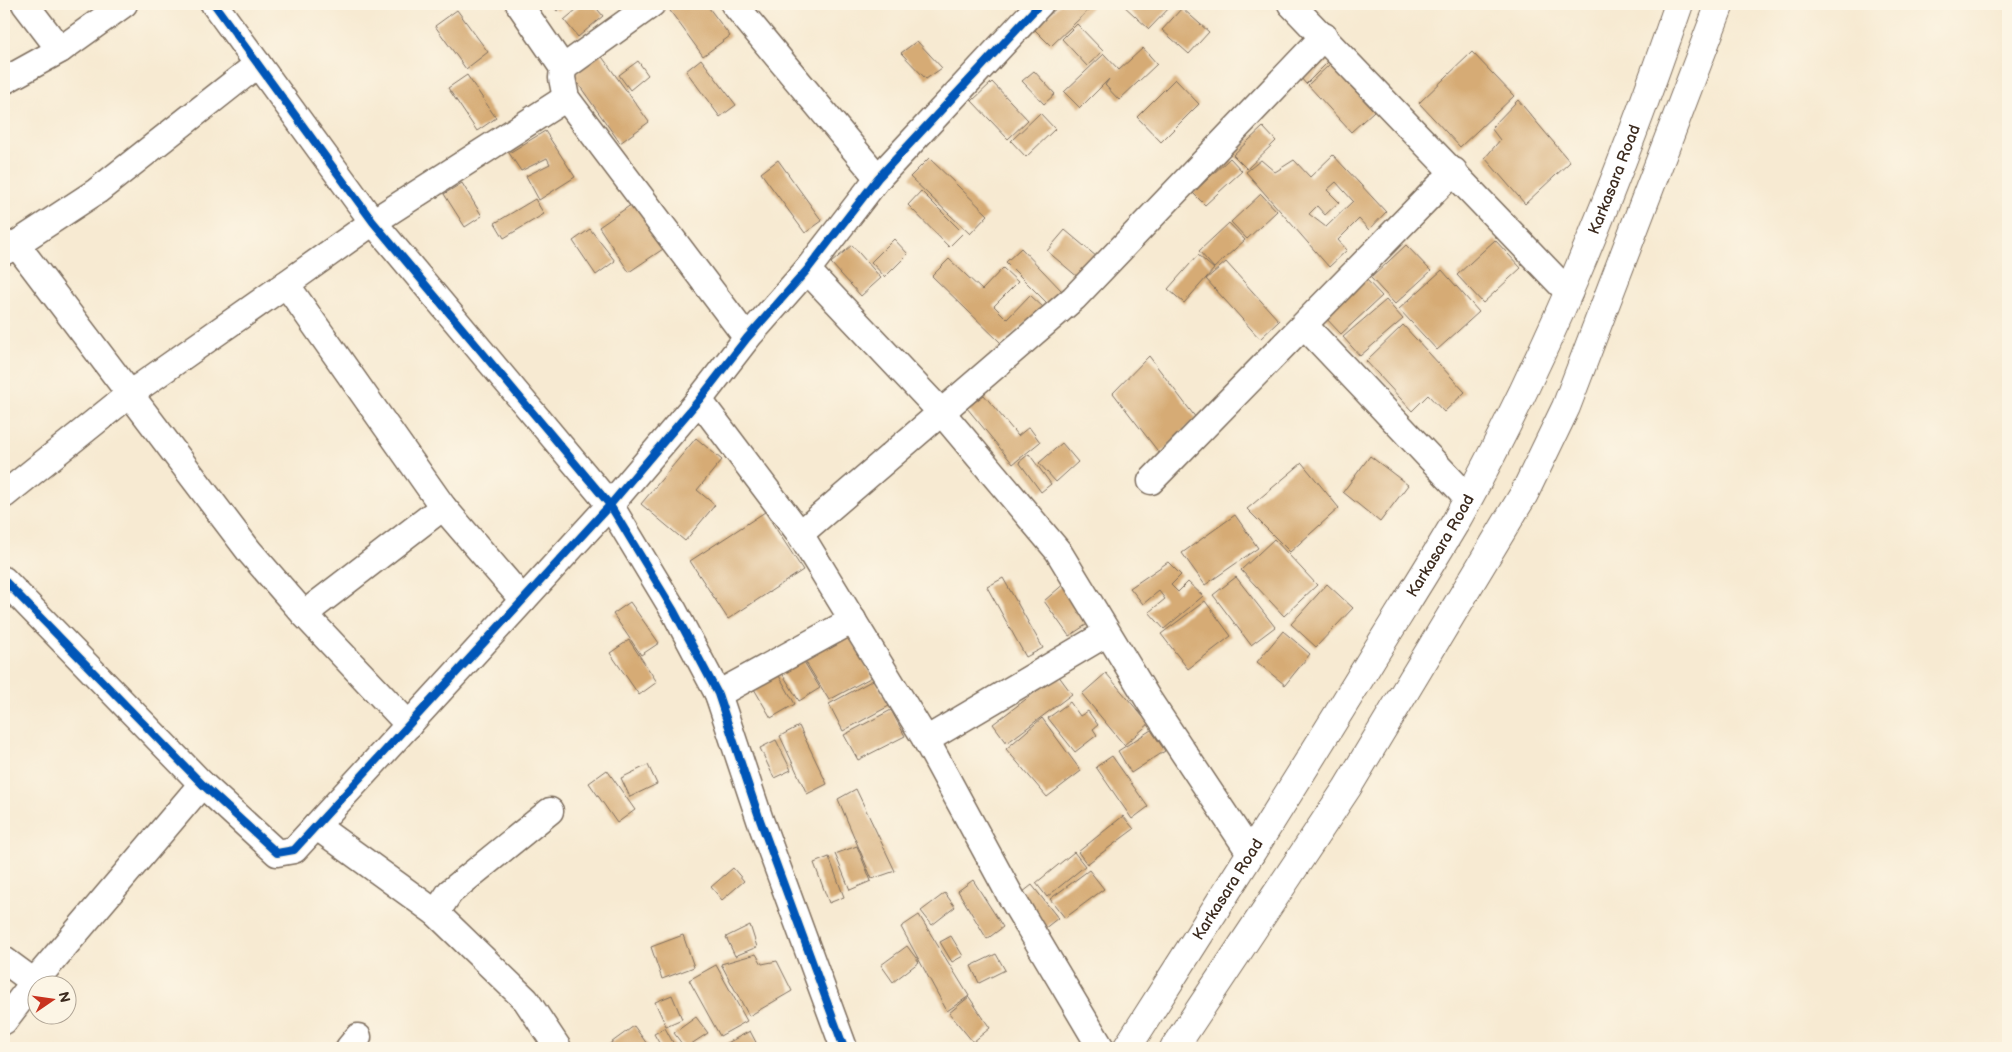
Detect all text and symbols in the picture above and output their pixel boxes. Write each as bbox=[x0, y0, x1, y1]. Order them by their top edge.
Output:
street label: Karkasara Road bbox=[1584, 122, 1644, 237]
street label: Karkasara Road bbox=[1403, 491, 1478, 601]
street label: Karkasara Road bbox=[1189, 835, 1267, 944]
north arrow bbox=[28, 974, 78, 1024]
text: N bbox=[55, 990, 74, 1004]

